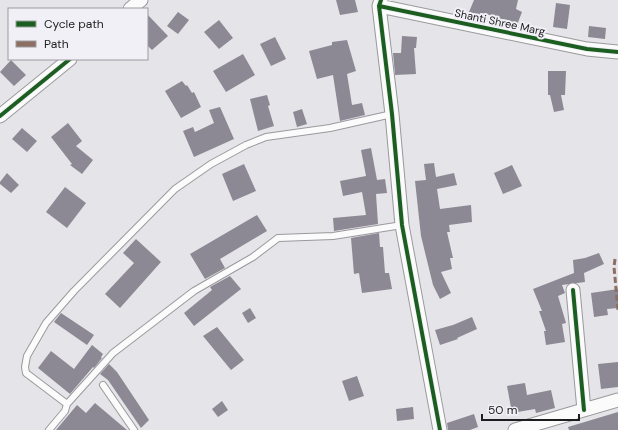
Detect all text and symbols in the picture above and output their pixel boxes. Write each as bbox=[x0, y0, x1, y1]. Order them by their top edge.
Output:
street label: Shanti Shree Marg bbox=[453, 6, 547, 38]
legend bbox=[8, 8, 148, 60]
text: Cycle path bbox=[44, 16, 104, 32]
text: Path bbox=[44, 36, 69, 52]
scale bar bbox=[482, 396, 579, 422]
text: 50 m bbox=[488, 402, 517, 418]

